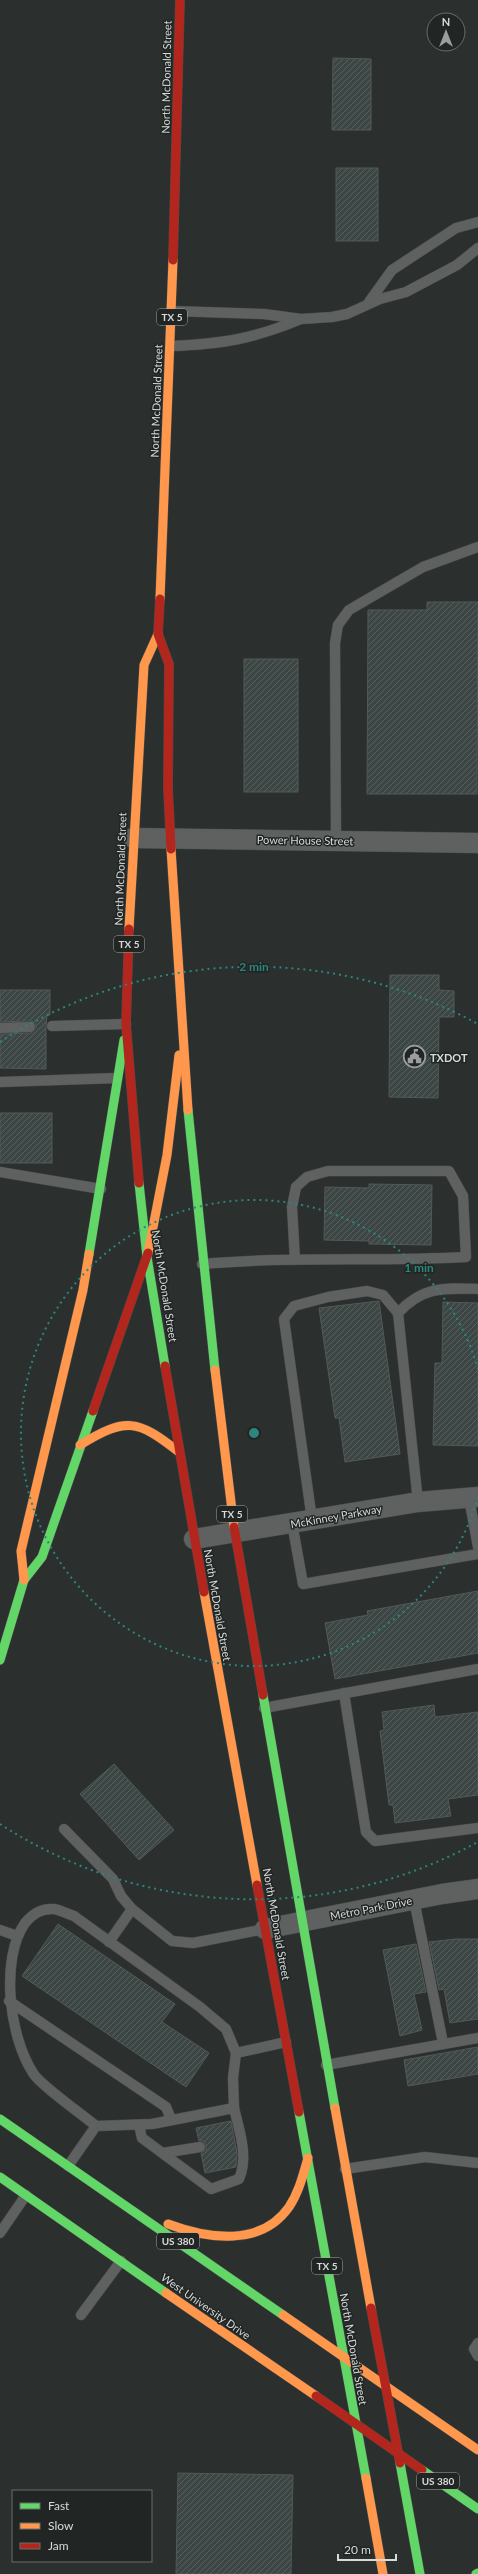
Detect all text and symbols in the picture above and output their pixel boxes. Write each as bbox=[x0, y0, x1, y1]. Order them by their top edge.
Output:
north arrow bbox=[426, 12, 466, 52]
text: N bbox=[442, 15, 450, 28]
street label: North McDonald Street bbox=[159, 20, 173, 134]
road number: TX 5 bbox=[157, 309, 187, 325]
street label: North McDonald Street bbox=[148, 344, 164, 458]
street label: North McDonald Street bbox=[112, 812, 128, 926]
street label: Power House Street bbox=[257, 833, 353, 847]
road number: TX 5 bbox=[114, 936, 144, 952]
text: 2 min bbox=[239, 959, 269, 974]
public building icon: TXDOT bbox=[401, 1044, 427, 1070]
place label: TXDOT bbox=[430, 1051, 468, 1064]
street label: North McDonald Street bbox=[150, 1229, 180, 1343]
text: 1 min bbox=[404, 1260, 434, 1275]
centre of rings bbox=[247, 1426, 261, 1440]
street label: McKinney Parkway bbox=[289, 1502, 383, 1530]
road number: TX 5 bbox=[217, 1506, 247, 1522]
street label: North McDonald Street bbox=[202, 1548, 234, 1662]
street label: North McDonald Street bbox=[261, 1867, 293, 1981]
street label: Metro Park Drive bbox=[329, 1894, 413, 1922]
road number: US 380 bbox=[157, 2233, 199, 2249]
road number: TX 5 bbox=[312, 2258, 342, 2274]
street label: West University Drive bbox=[159, 2270, 253, 2342]
street label: North McDonald Street bbox=[338, 2292, 370, 2406]
road number: US 380 bbox=[417, 2473, 459, 2489]
legend bbox=[12, 2490, 152, 2562]
text: Fast bbox=[48, 2498, 70, 2513]
text: Slow bbox=[48, 2518, 74, 2533]
scale bar bbox=[338, 2536, 396, 2562]
text: Jam bbox=[48, 2538, 69, 2553]
text: 20 m bbox=[344, 2542, 371, 2557]

